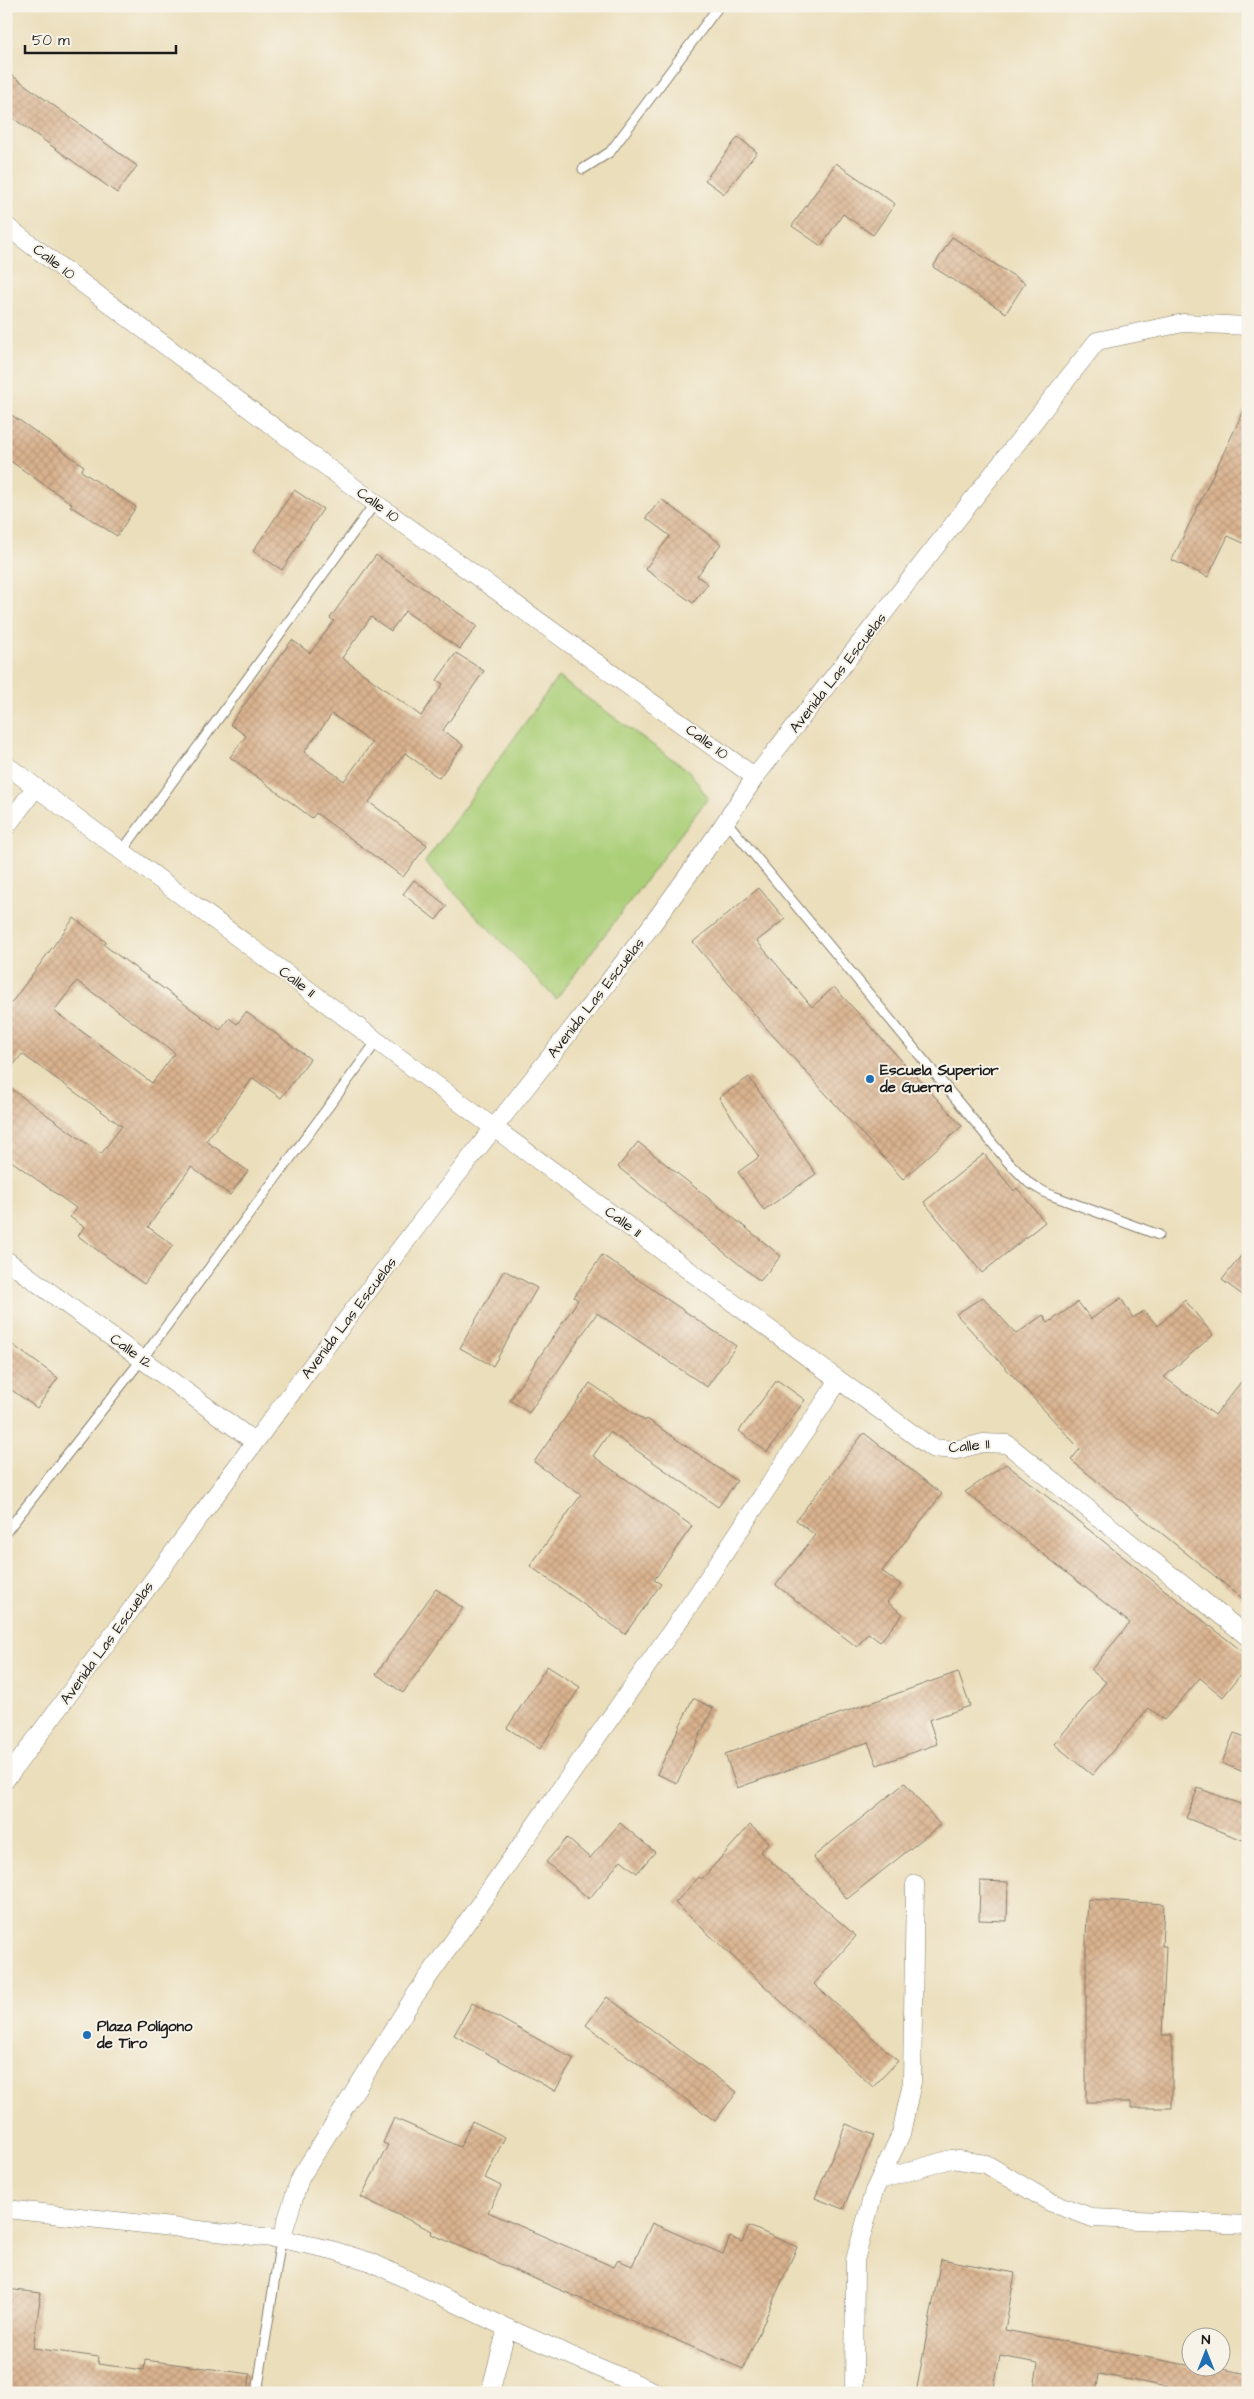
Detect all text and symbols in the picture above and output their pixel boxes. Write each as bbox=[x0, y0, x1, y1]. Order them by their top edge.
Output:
scale bar bbox=[25, 22, 176, 54]
text: 50 m bbox=[32, 30, 70, 51]
street label: Calle 10 bbox=[28, 239, 80, 285]
street label: Calle 10 bbox=[352, 482, 404, 528]
street label: Avenida Las Escuelas bbox=[784, 608, 892, 738]
street label: Calle 10 bbox=[681, 719, 733, 765]
street label: Avenida Las Escuelas bbox=[542, 933, 650, 1063]
street label: Calle 11 bbox=[274, 961, 320, 1003]
place label: Escuela Superior de Guerra bbox=[879, 1060, 999, 1098]
marker: Escuela Superior de Guerra bbox=[864, 1073, 876, 1085]
street label: Calle 11 bbox=[600, 1201, 646, 1243]
street label: Avenida Las Escuelas bbox=[296, 1252, 402, 1383]
street label: Calle 12 bbox=[106, 1329, 157, 1374]
street label: Calle 11 bbox=[948, 1433, 991, 1459]
street label: Avenida Las Escuelas bbox=[55, 1577, 159, 1709]
place label: Plaza Polígono de Tiro bbox=[96, 2016, 193, 2054]
marker: Plaza Polígono de Tiro bbox=[81, 2029, 93, 2041]
north arrow bbox=[1182, 2326, 1232, 2376]
text: N bbox=[1202, 2330, 1211, 2350]

